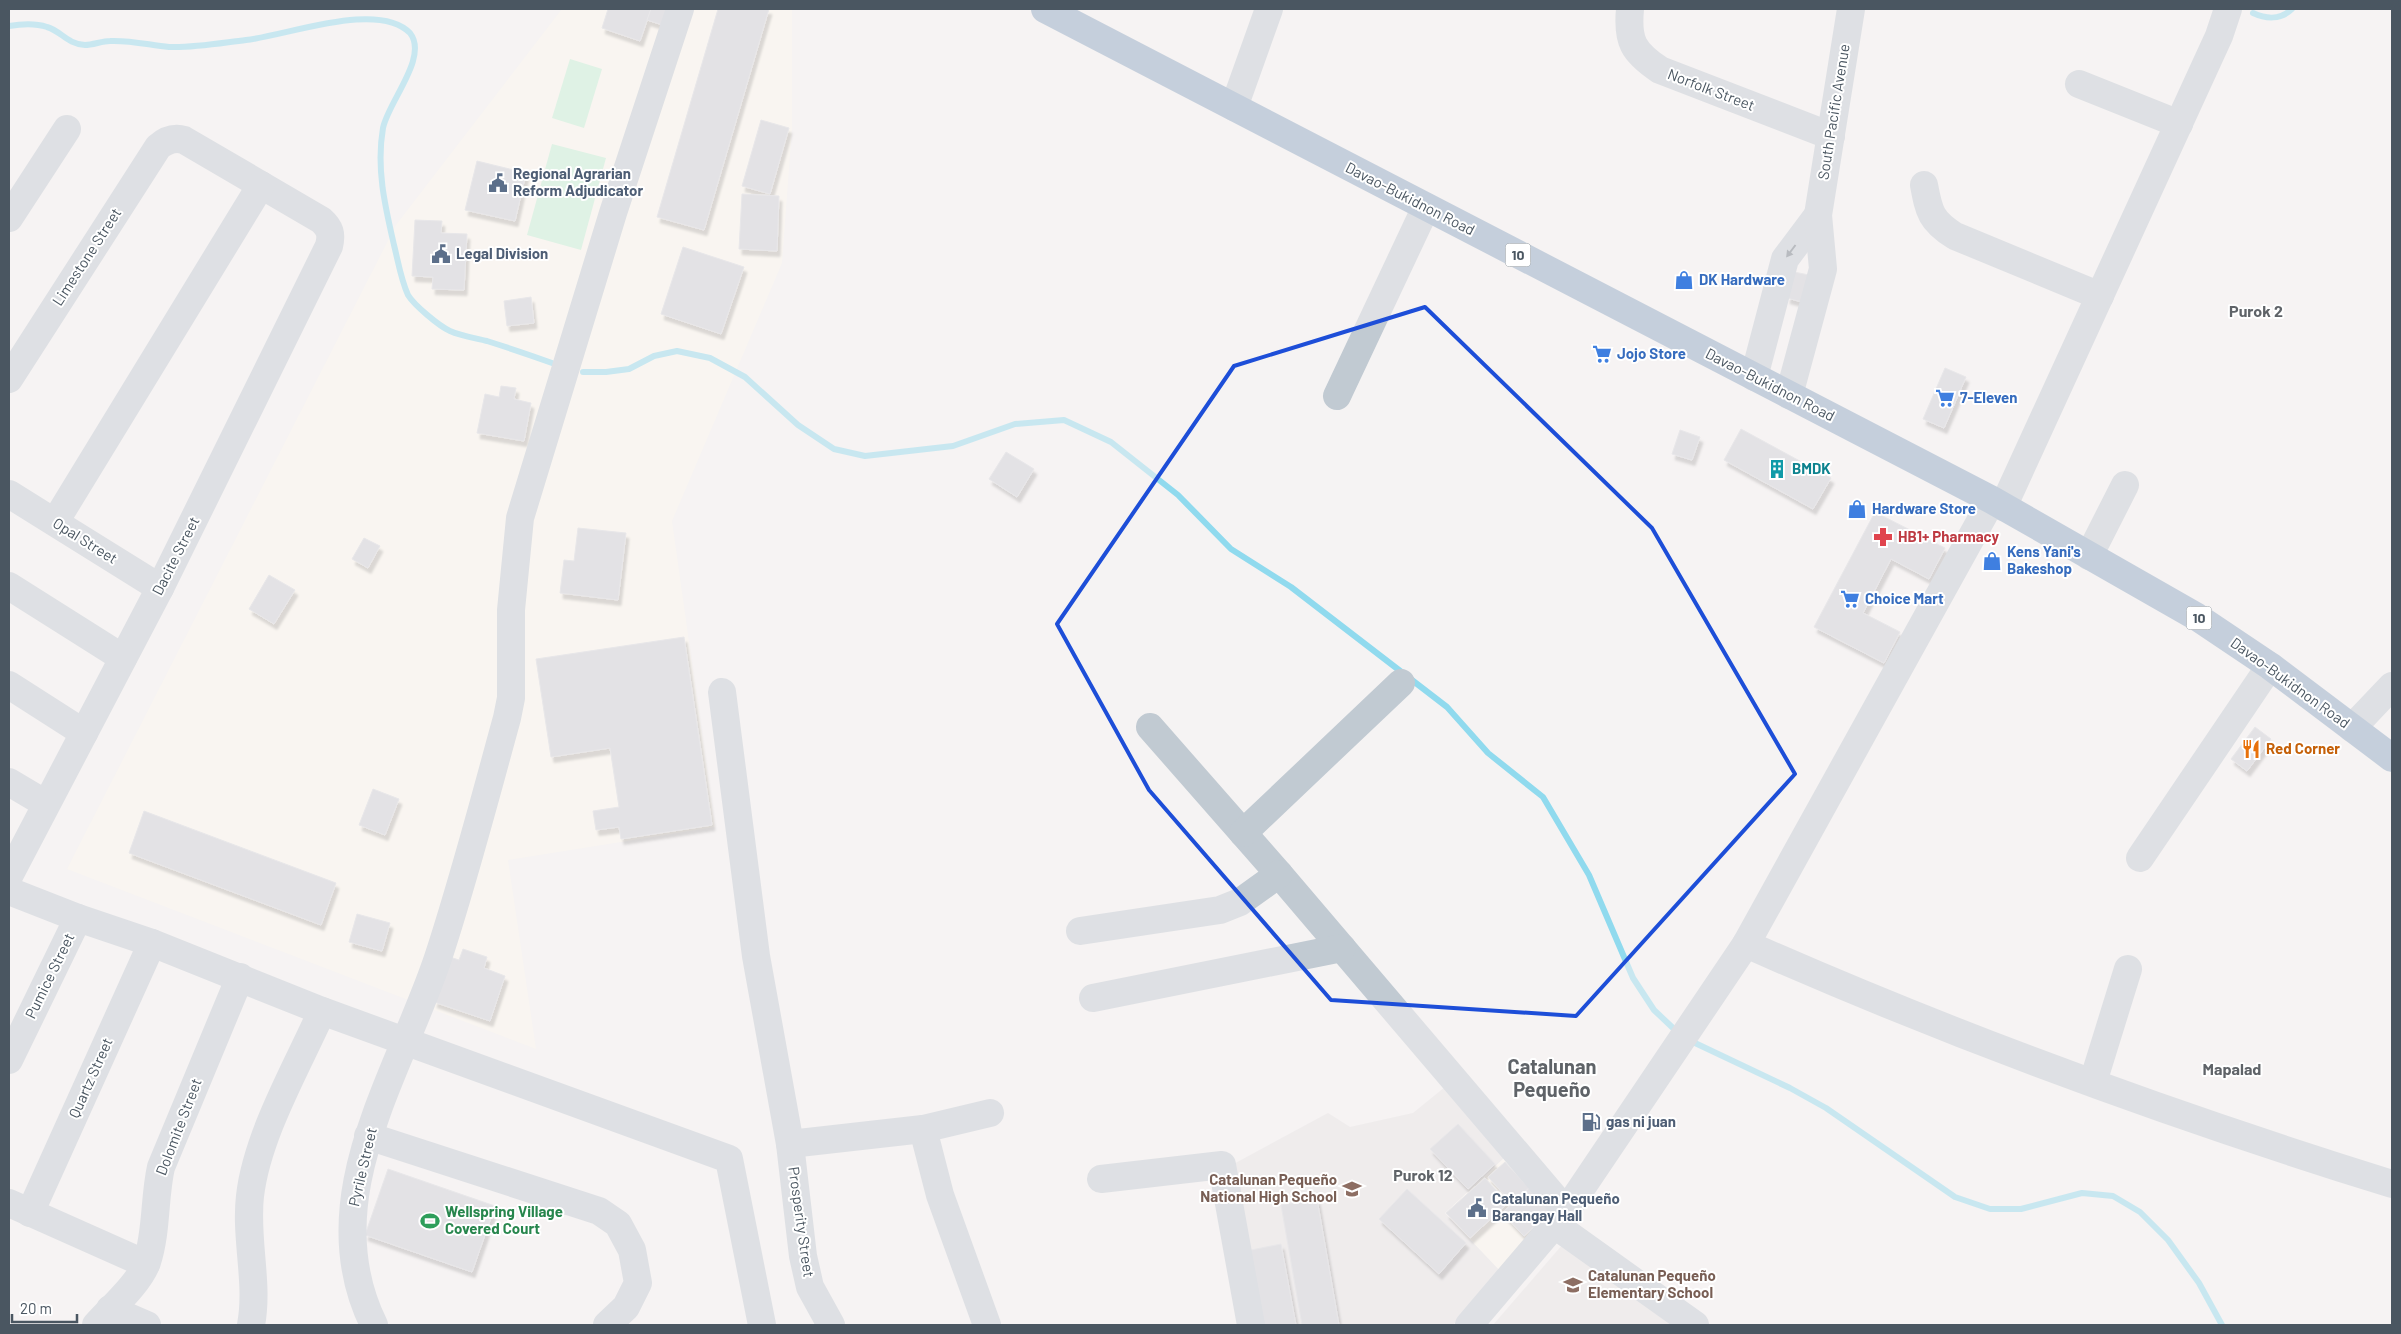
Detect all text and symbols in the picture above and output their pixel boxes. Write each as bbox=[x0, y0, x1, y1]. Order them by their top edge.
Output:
street label: South Pacific Avenue bbox=[1813, 43, 1853, 181]
street label: Norfolk Street bbox=[1665, 64, 1757, 114]
street label: Davao-Bukidnon Road bbox=[1343, 158, 1478, 239]
place label: Regional Agrarian Reform Adjudicator bbox=[513, 164, 643, 199]
public building icon: Regional Agrarian Reform Adjudicator bbox=[487, 172, 509, 194]
street label: Limestone Street bbox=[48, 204, 124, 309]
public building icon: Legal Division bbox=[430, 243, 452, 265]
place label: Legal Division bbox=[456, 244, 548, 262]
road number: 10 bbox=[1506, 244, 1530, 266]
one-way arrow bbox=[1786, 244, 1797, 257]
shop icon: DK Hardware bbox=[1673, 269, 1695, 291]
place label: DK Hardware bbox=[1699, 270, 1785, 288]
district label: Purok 2 bbox=[2229, 301, 2283, 320]
supermarket icon: Jojo Store bbox=[1591, 343, 1613, 365]
place label: Jojo Store bbox=[1617, 344, 1686, 362]
street label: Davao-Bukidnon Road bbox=[1703, 344, 1838, 425]
supermarket icon: 7-Eleven bbox=[1934, 387, 1956, 409]
place label: 7-Eleven bbox=[1960, 388, 2017, 406]
building icon: BMDK bbox=[1766, 458, 1788, 480]
place label: BMDK bbox=[1792, 459, 1831, 477]
shop icon: Hardware Store bbox=[1846, 498, 1868, 520]
place label: Hardware Store bbox=[1872, 499, 1976, 517]
street label: Opal Street bbox=[50, 513, 121, 567]
street label: Dacite Street bbox=[148, 513, 203, 598]
pharmacy icon: HB1+ Pharmacy bbox=[1872, 526, 1894, 548]
place label: HB1+ Pharmacy bbox=[1898, 527, 1999, 545]
place label: Kens Yani's Bakeshop bbox=[2007, 542, 2081, 577]
shop icon: Kens Yani's Bakeshop bbox=[1981, 550, 2003, 572]
supermarket icon: Choice Mart bbox=[1839, 588, 1861, 610]
place label: Choice Mart bbox=[1865, 589, 1944, 607]
road number: 10 bbox=[2186, 606, 2212, 630]
street label: Davao-Bukidnon Road bbox=[2228, 633, 2354, 731]
restaurant icon: Red Corner bbox=[2240, 738, 2262, 760]
place label: Red Corner bbox=[2266, 739, 2340, 757]
street label: Pumice Street bbox=[21, 930, 78, 1021]
street label: Quartz Street bbox=[64, 1035, 116, 1121]
district label: Catalunan Pequeño bbox=[1508, 1054, 1596, 1101]
district label: Mapalad bbox=[2203, 1059, 2261, 1078]
street label: Dolomite Street bbox=[151, 1076, 205, 1178]
fuel station icon: gas ni juan bbox=[1580, 1111, 1602, 1133]
place label: gas ni juan bbox=[1606, 1112, 1676, 1130]
street label: Pyrile Street bbox=[344, 1126, 380, 1208]
street label: Prosperity Street bbox=[785, 1165, 819, 1278]
district label: Purok 12 bbox=[1393, 1165, 1453, 1184]
place label: Catalunan Pequeño National High School bbox=[1200, 1170, 1337, 1205]
school or university icon: Catalunan Pequeño National High School bbox=[1341, 1178, 1363, 1200]
place label: Catalunan Pequeño Barangay Hall bbox=[1492, 1189, 1620, 1224]
public building icon: Catalunan Pequeño Barangay Hall bbox=[1466, 1197, 1488, 1219]
place label: Wellspring Village Covered Court bbox=[445, 1202, 563, 1237]
sports icon: Wellspring Village Covered Court bbox=[419, 1210, 441, 1232]
place label: Catalunan Pequeño Elementary School bbox=[1588, 1266, 1716, 1301]
school or university icon: Catalunan Pequeño Elementary School bbox=[1562, 1274, 1584, 1296]
scale bar bbox=[12, 1292, 78, 1324]
text: 20 m bbox=[20, 1299, 52, 1317]

